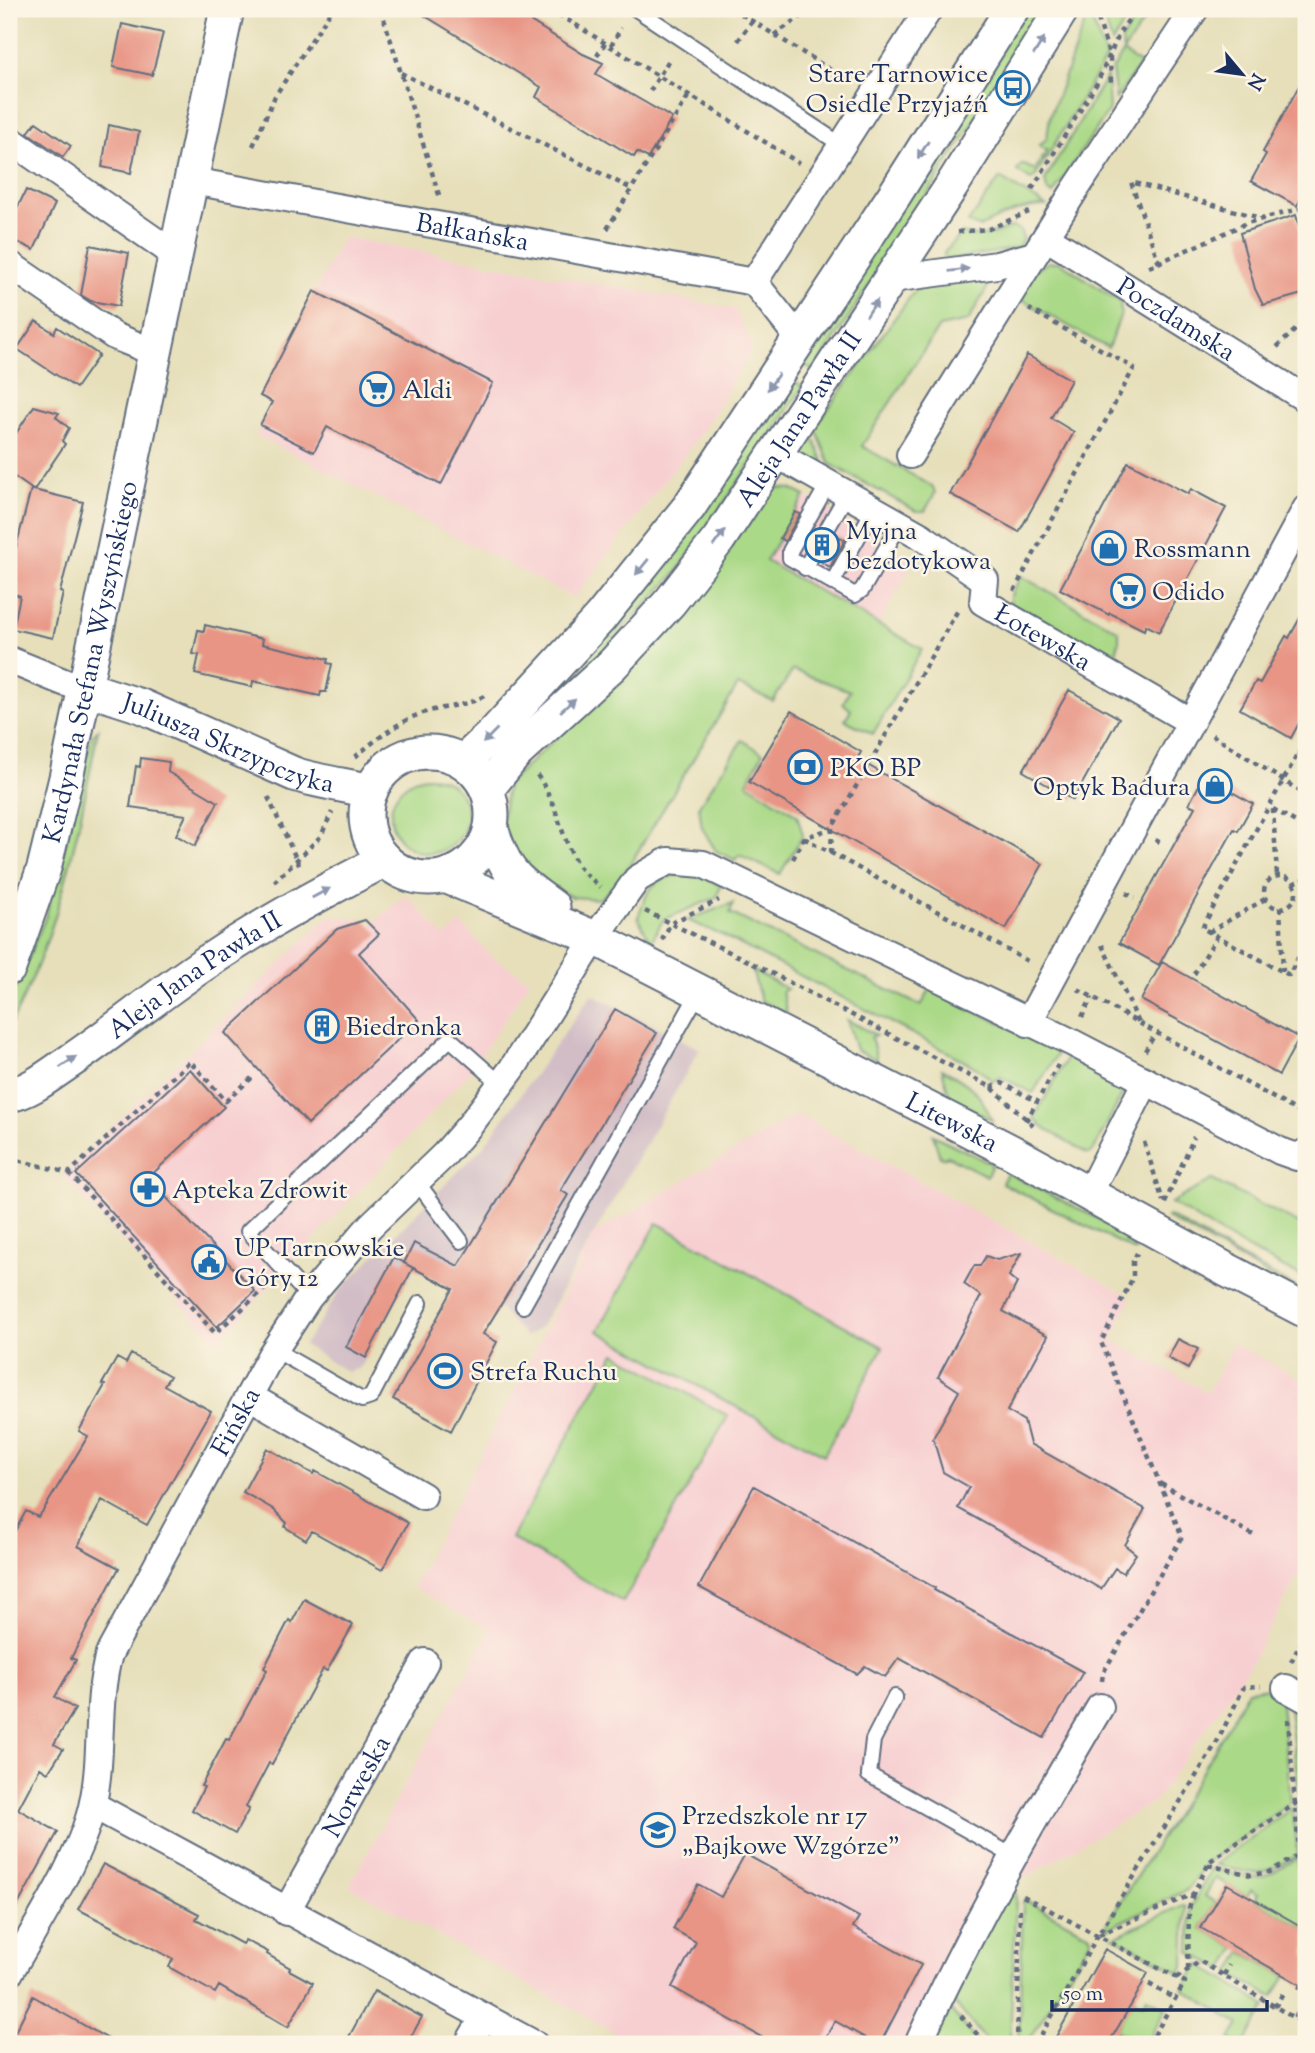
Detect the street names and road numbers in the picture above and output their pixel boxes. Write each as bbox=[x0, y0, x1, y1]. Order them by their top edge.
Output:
street label: Bałkańska bbox=[413, 206, 531, 262]
street label: Poczdamska bbox=[1109, 269, 1242, 372]
street label: Aleja Jana Pawła II bbox=[729, 324, 872, 516]
street label: Kardynała Stefana Wyszyńskiego bbox=[35, 478, 149, 847]
street label: Łotewska bbox=[987, 596, 1097, 682]
street label: Juliusza Skrzypczyka bbox=[115, 685, 337, 804]
street label: Aleja Jana Pawła II bbox=[101, 903, 290, 1049]
street label: Litewska bbox=[899, 1084, 1004, 1163]
street label: Fińska bbox=[204, 1381, 271, 1463]
street label: Norweska bbox=[315, 1730, 401, 1845]

